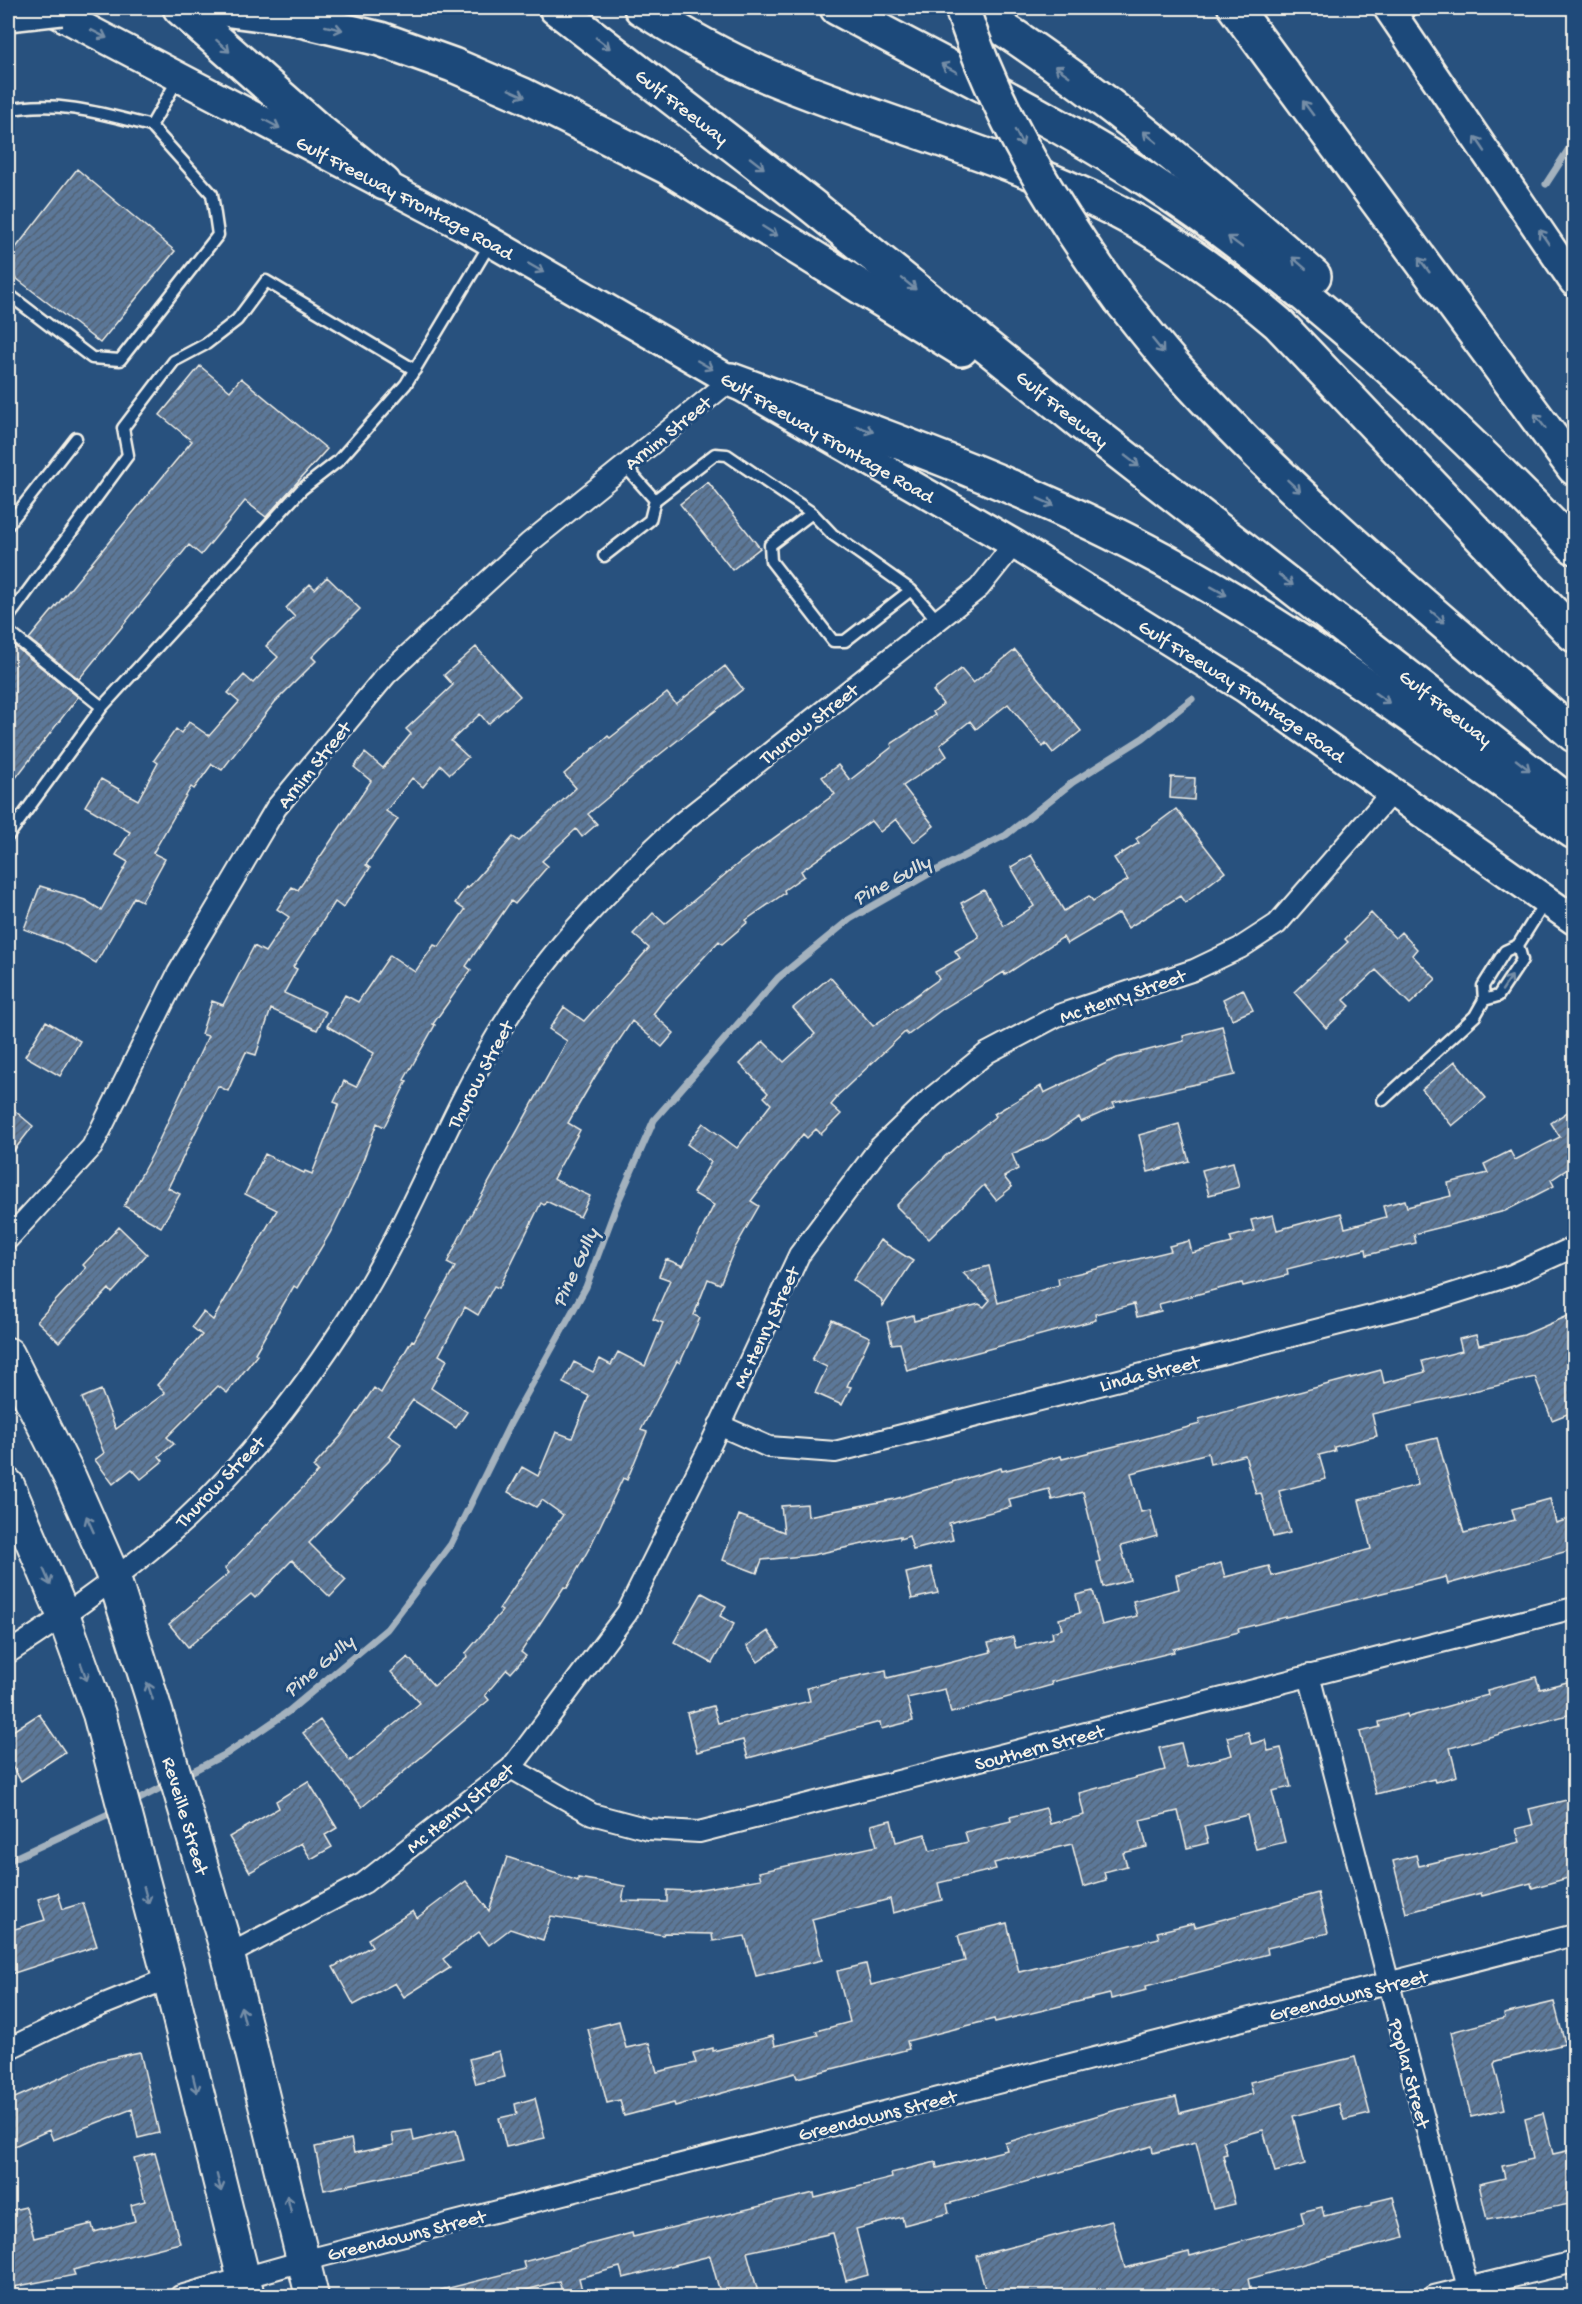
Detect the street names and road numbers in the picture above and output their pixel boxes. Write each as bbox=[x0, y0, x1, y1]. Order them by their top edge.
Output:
street label: Gulf Freeway bbox=[629, 65, 732, 152]
street label: Gulf Freeway Frontage Road bbox=[291, 132, 518, 268]
street label: Gulf Freeway bbox=[1010, 367, 1112, 455]
street label: Gulf Freeway Frontage Road bbox=[715, 369, 939, 511]
street label: Arnim Street bbox=[621, 392, 719, 477]
street label: Gulf Freeway Frontage Road bbox=[1133, 616, 1350, 771]
street label: Gulf Freeway bbox=[1393, 666, 1496, 753]
street label: Thurow Street bbox=[755, 679, 866, 772]
street label: Arnim Street bbox=[274, 717, 359, 814]
street label: Mc Henry Street bbox=[1057, 965, 1191, 1031]
street label: Thurow Street bbox=[444, 1016, 521, 1134]
street label: Mc Henry Street bbox=[730, 1262, 807, 1393]
street label: Linda Street bbox=[1098, 1351, 1204, 1399]
street label: Thurow Street bbox=[171, 1431, 272, 1535]
street label: Southern Street bbox=[973, 1721, 1109, 1778]
street label: Reveille Street bbox=[155, 1755, 212, 1880]
street label: Mc Henry Street bbox=[403, 1758, 521, 1860]
street label: Greendowns Street bbox=[1267, 1966, 1432, 2028]
street label: Poplar Street bbox=[1382, 2016, 1434, 2133]
street label: Greendowns Street bbox=[796, 2086, 961, 2148]
street label: Greendowns Street bbox=[325, 2206, 490, 2268]

